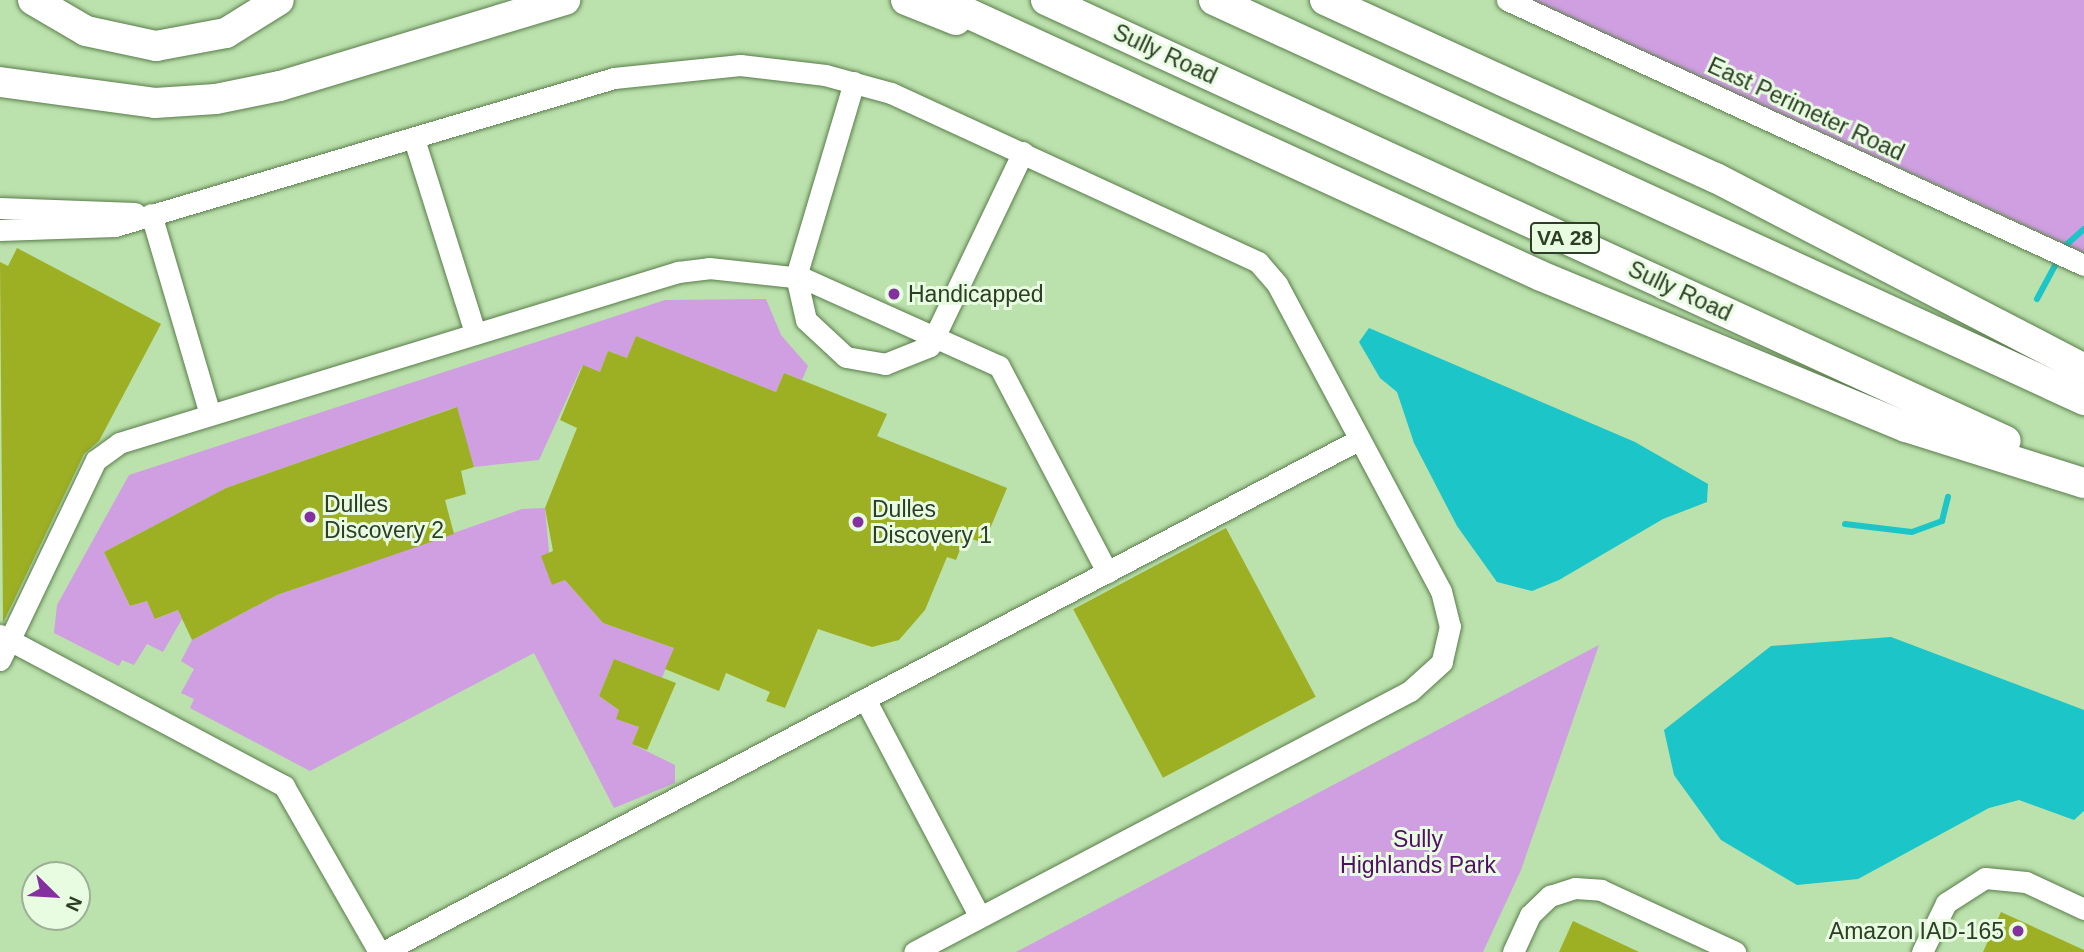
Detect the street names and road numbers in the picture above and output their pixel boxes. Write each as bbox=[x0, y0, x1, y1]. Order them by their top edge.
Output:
street label: Sully Road bbox=[1109, 18, 1221, 90]
street label: East Perimeter Road bbox=[1703, 51, 1909, 167]
road number: VA 28 bbox=[1528, 220, 1602, 256]
street label: Sully Road bbox=[1624, 255, 1736, 327]

